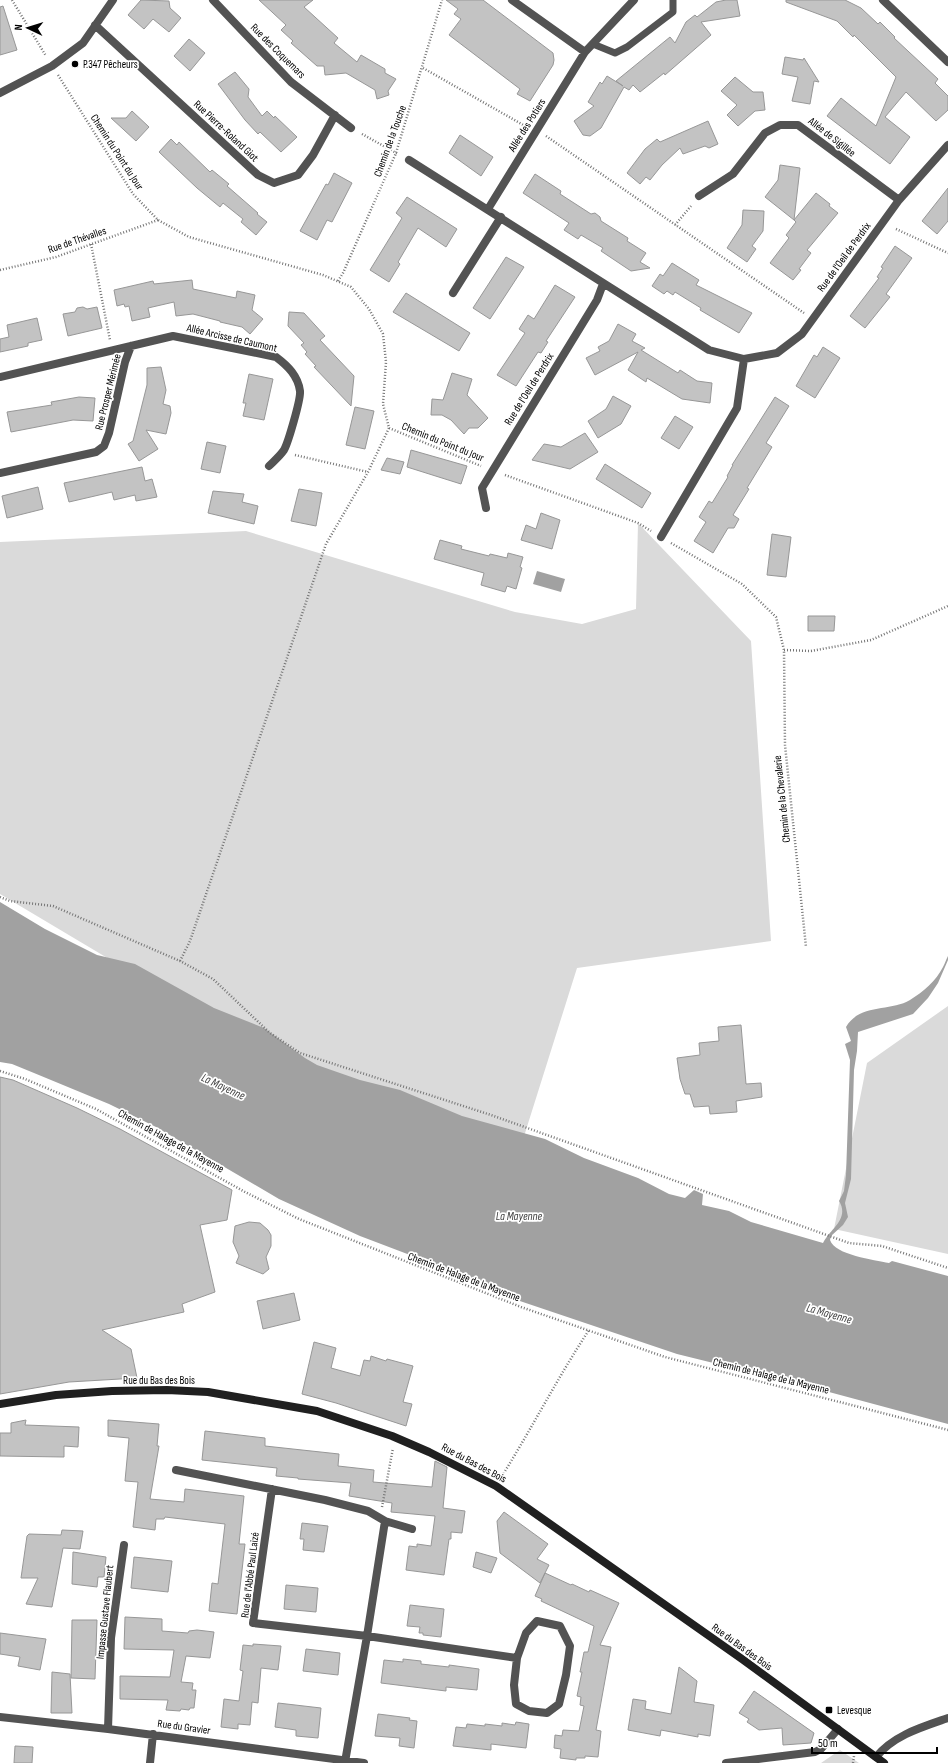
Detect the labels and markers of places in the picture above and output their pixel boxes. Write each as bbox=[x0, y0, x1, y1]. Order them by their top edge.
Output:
place label: P.347 Pêcheurs bbox=[83, 58, 138, 71]
marker: P.347 Pêcheurs bbox=[70, 59, 80, 69]
place label: Levesque bbox=[837, 1704, 871, 1717]
marker: Levesque bbox=[824, 1705, 834, 1715]

